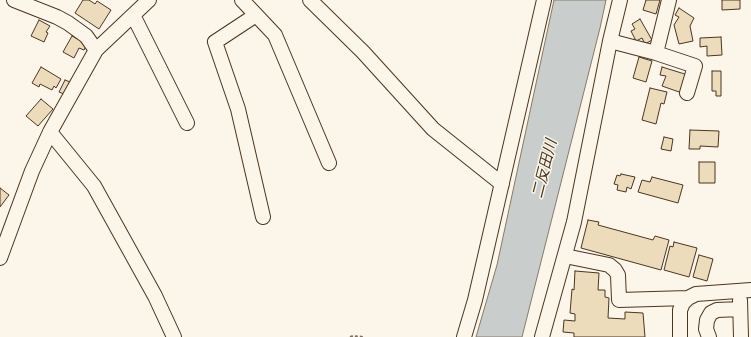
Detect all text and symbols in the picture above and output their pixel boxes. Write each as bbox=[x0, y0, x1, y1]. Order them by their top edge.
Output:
water label: 二反田川 bbox=[529, 138, 561, 200]

